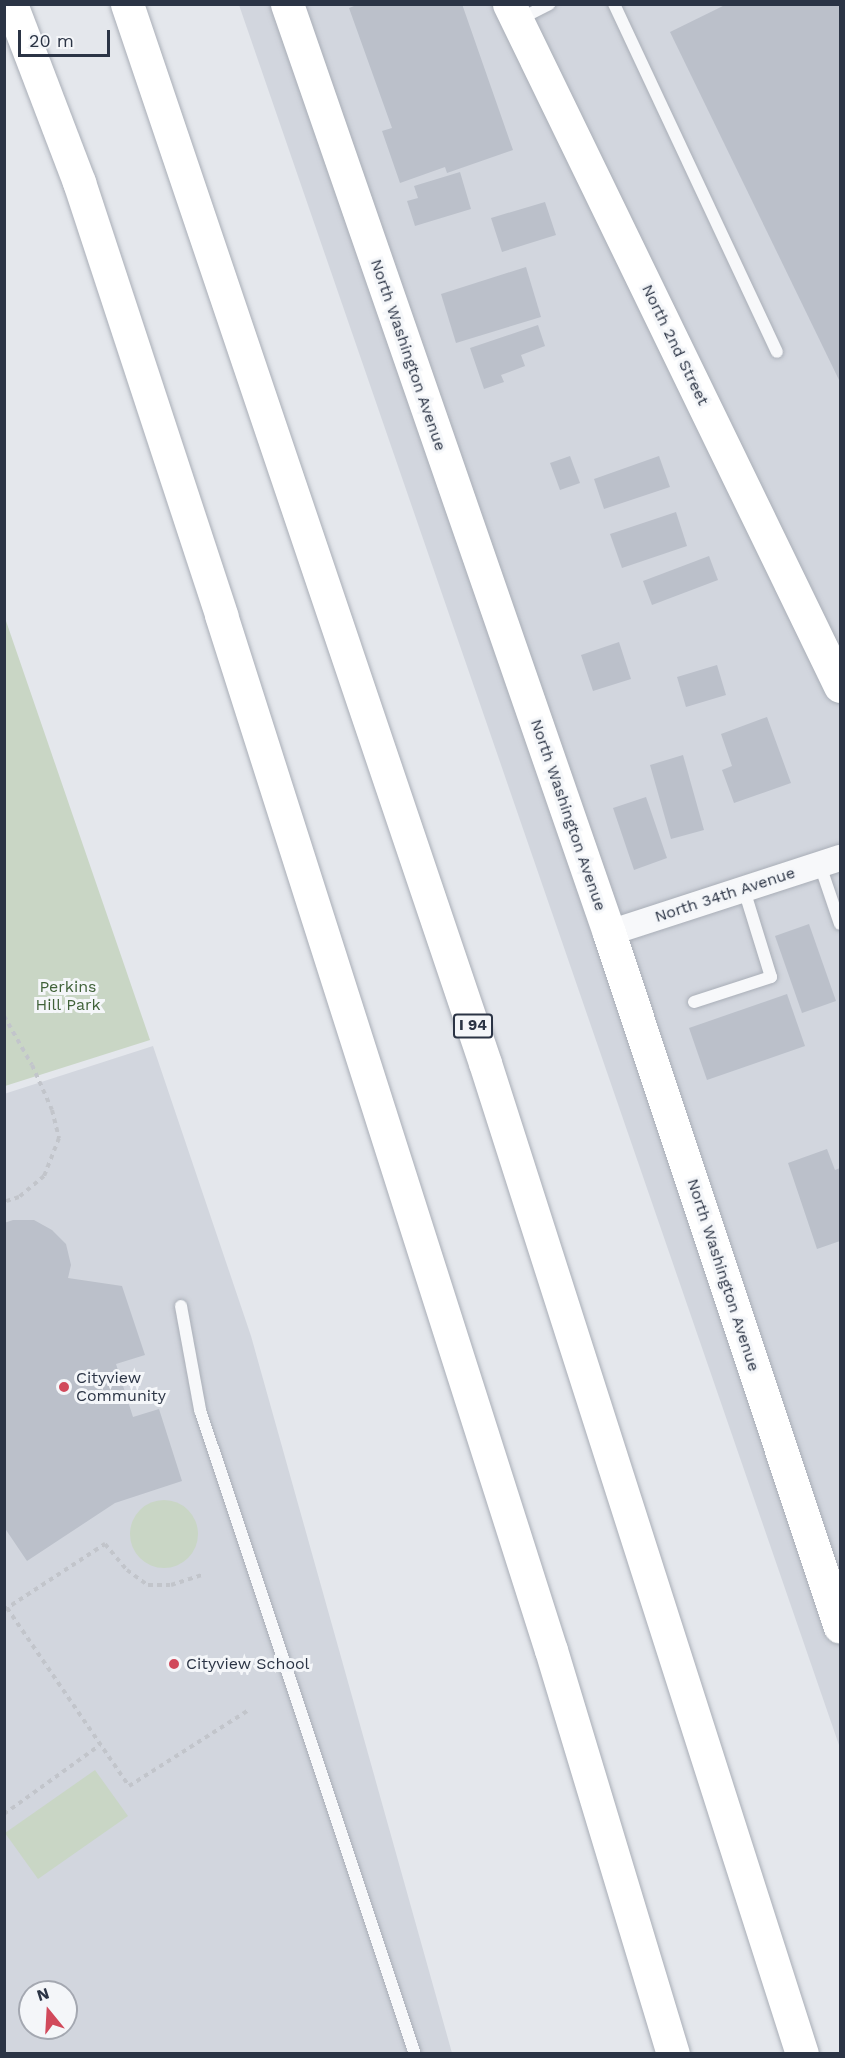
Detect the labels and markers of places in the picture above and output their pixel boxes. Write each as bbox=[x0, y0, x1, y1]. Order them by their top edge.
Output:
place label: Cityview Community bbox=[76, 1368, 166, 1406]
marker: Cityview Community bbox=[57, 1380, 71, 1394]
place label: Cityview School bbox=[186, 1654, 310, 1674]
marker: Cityview School bbox=[167, 1657, 181, 1671]

